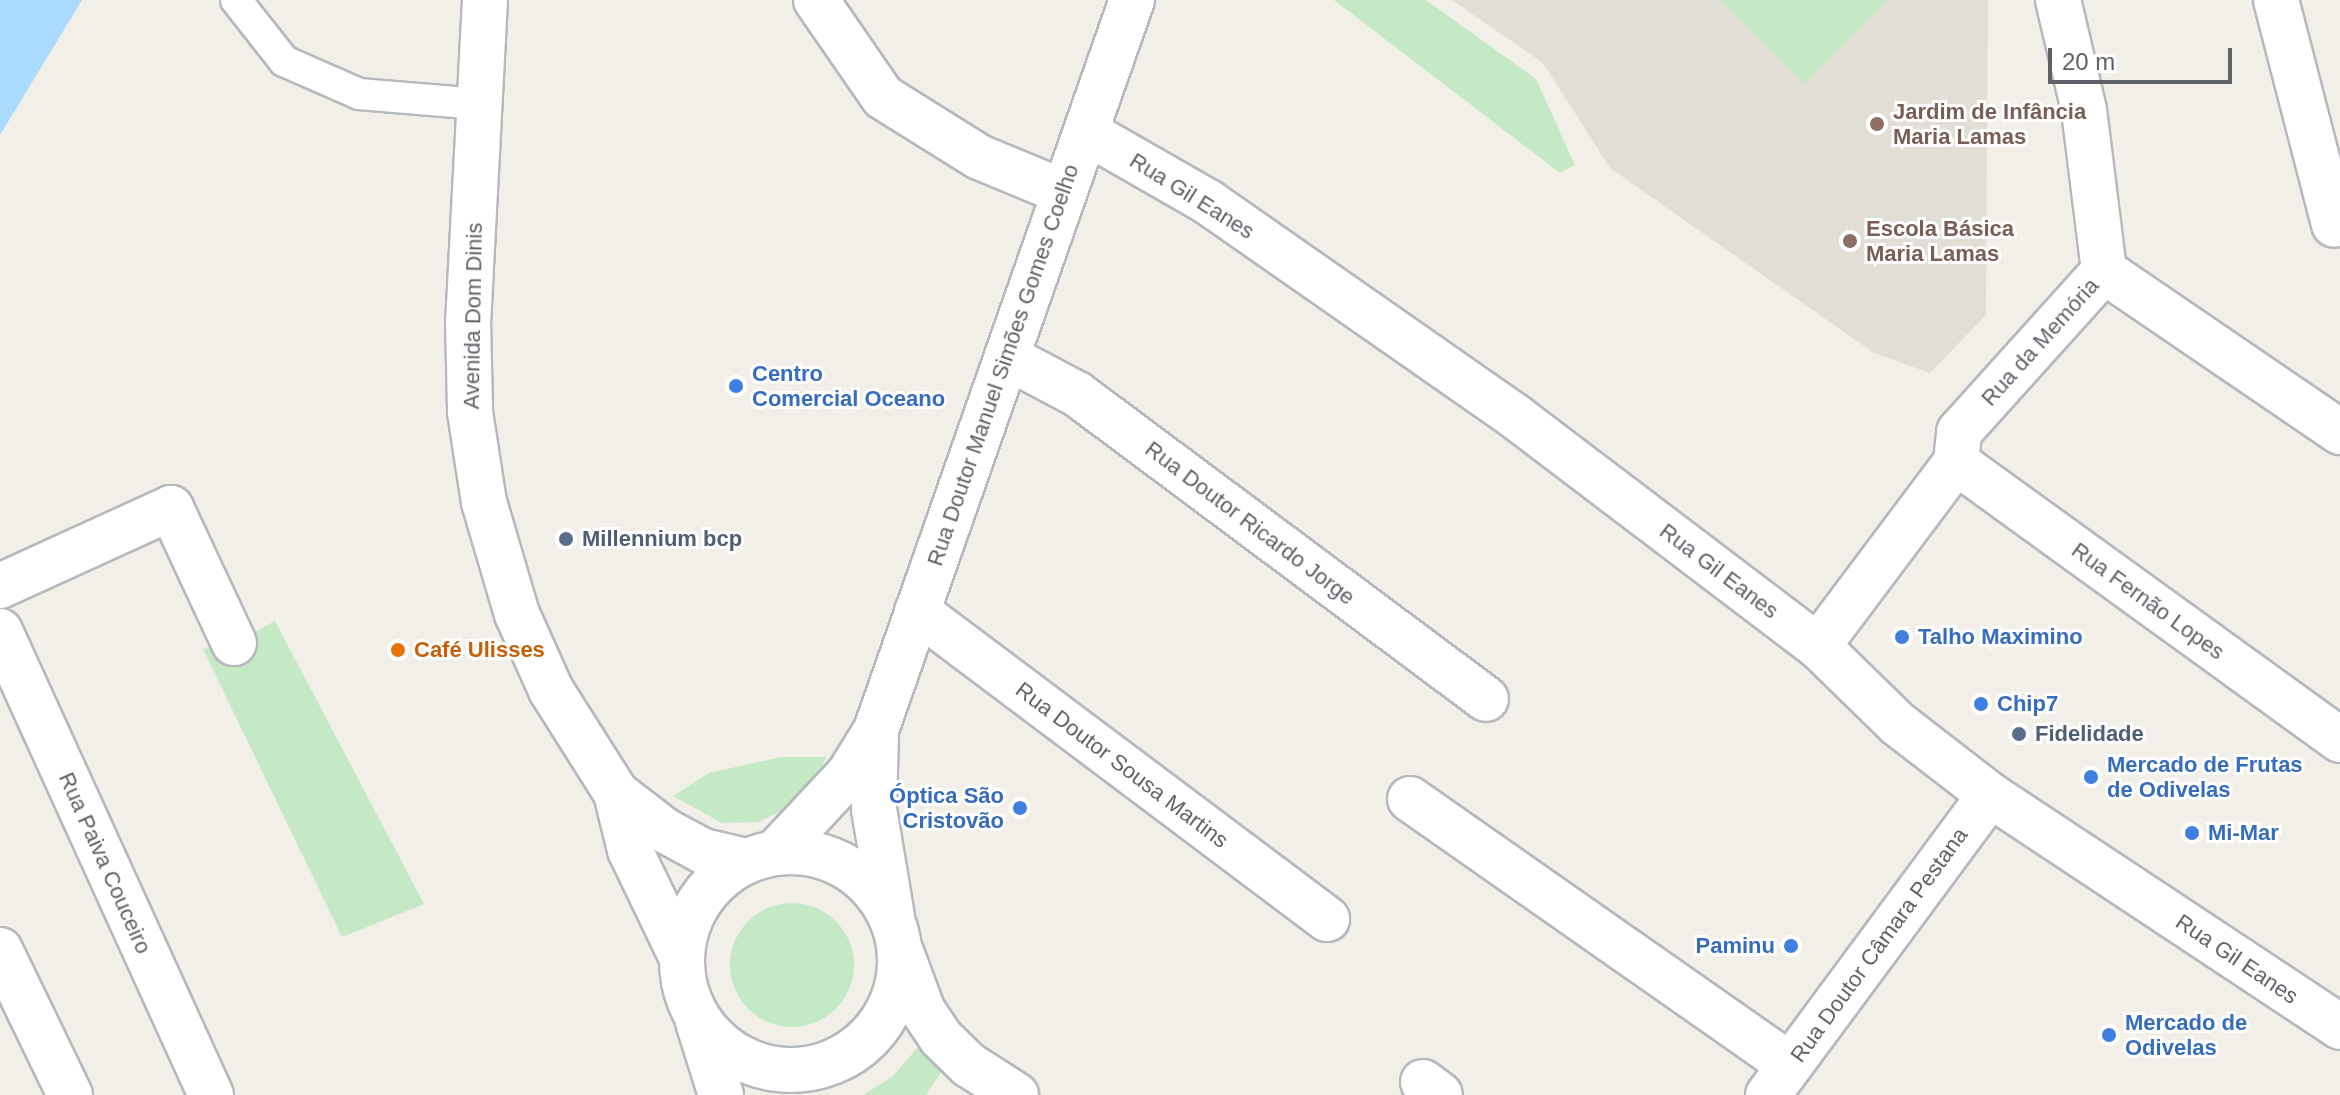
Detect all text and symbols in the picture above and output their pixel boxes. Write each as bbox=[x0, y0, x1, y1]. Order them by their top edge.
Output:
scale bar bbox=[2052, 32, 2236, 82]
text: 20 m bbox=[2062, 48, 2115, 75]
place label: Jardim de Infância Maria Lamas bbox=[1893, 98, 2086, 150]
marker: Jardim de Infância Maria Lamas bbox=[1868, 115, 1886, 133]
street label: Rua Gil Eanes bbox=[1125, 147, 1259, 245]
street label: Rua Doutor Manuel Simões Gomes Coelho bbox=[922, 161, 1084, 569]
place label: Escola Básica Maria Lamas bbox=[1866, 215, 2014, 266]
street label: Avenida Dom Dinis bbox=[458, 222, 488, 410]
marker: Escola Básica Maria Lamas bbox=[1841, 232, 1859, 250]
street label: Rua da Memória bbox=[1976, 273, 2104, 411]
place label: Centro Comercial Oceano bbox=[752, 360, 945, 412]
marker: Centro Comercial Oceano bbox=[727, 377, 745, 395]
street label: Rua Doutor Ricardo Jorge bbox=[1140, 436, 1360, 610]
street label: Rua Gil Eanes bbox=[1654, 518, 1784, 624]
place label: Millennium bcp bbox=[582, 526, 742, 552]
marker: Millennium bcp bbox=[557, 530, 575, 548]
street label: Rua Fernão Lopes bbox=[2067, 537, 2229, 665]
place label: Talho Maximino bbox=[1918, 624, 2083, 650]
marker: Talho Maximino bbox=[1893, 628, 1911, 646]
place label: Café Ulisses bbox=[414, 637, 545, 663]
marker: Café Ulisses bbox=[389, 641, 407, 659]
street label: Rua Doutor Sousa Martins bbox=[1011, 676, 1233, 854]
place label: Chip7 bbox=[1997, 691, 2058, 717]
marker: Chip7 bbox=[1972, 695, 1990, 713]
place label: Fidelidade bbox=[2035, 721, 2144, 747]
marker: Fidelidade bbox=[2010, 725, 2028, 743]
place label: Mercado de Frutas de Odivelas bbox=[2107, 751, 2303, 802]
street label: Rua Paiva Couceiro bbox=[53, 768, 157, 958]
marker: Mercado de Frutas de Odivelas bbox=[2082, 768, 2100, 786]
place label: Óptica São Cristovão bbox=[889, 782, 1004, 834]
marker: Óptica São Cristovão bbox=[1011, 799, 1029, 817]
place label: Mi-Mar bbox=[2208, 820, 2279, 846]
street label: Rua Doutor Câmara Pestana bbox=[1785, 822, 1973, 1068]
marker: Mi-Mar bbox=[2183, 824, 2201, 842]
street label: Rua Gil Eanes bbox=[2171, 908, 2303, 1010]
place label: Paminu bbox=[1696, 933, 1775, 959]
marker: Paminu bbox=[1782, 937, 1800, 955]
place label: Mercado de Odivelas bbox=[2125, 1009, 2247, 1060]
marker: Mercado de Odivelas bbox=[2100, 1026, 2118, 1044]

